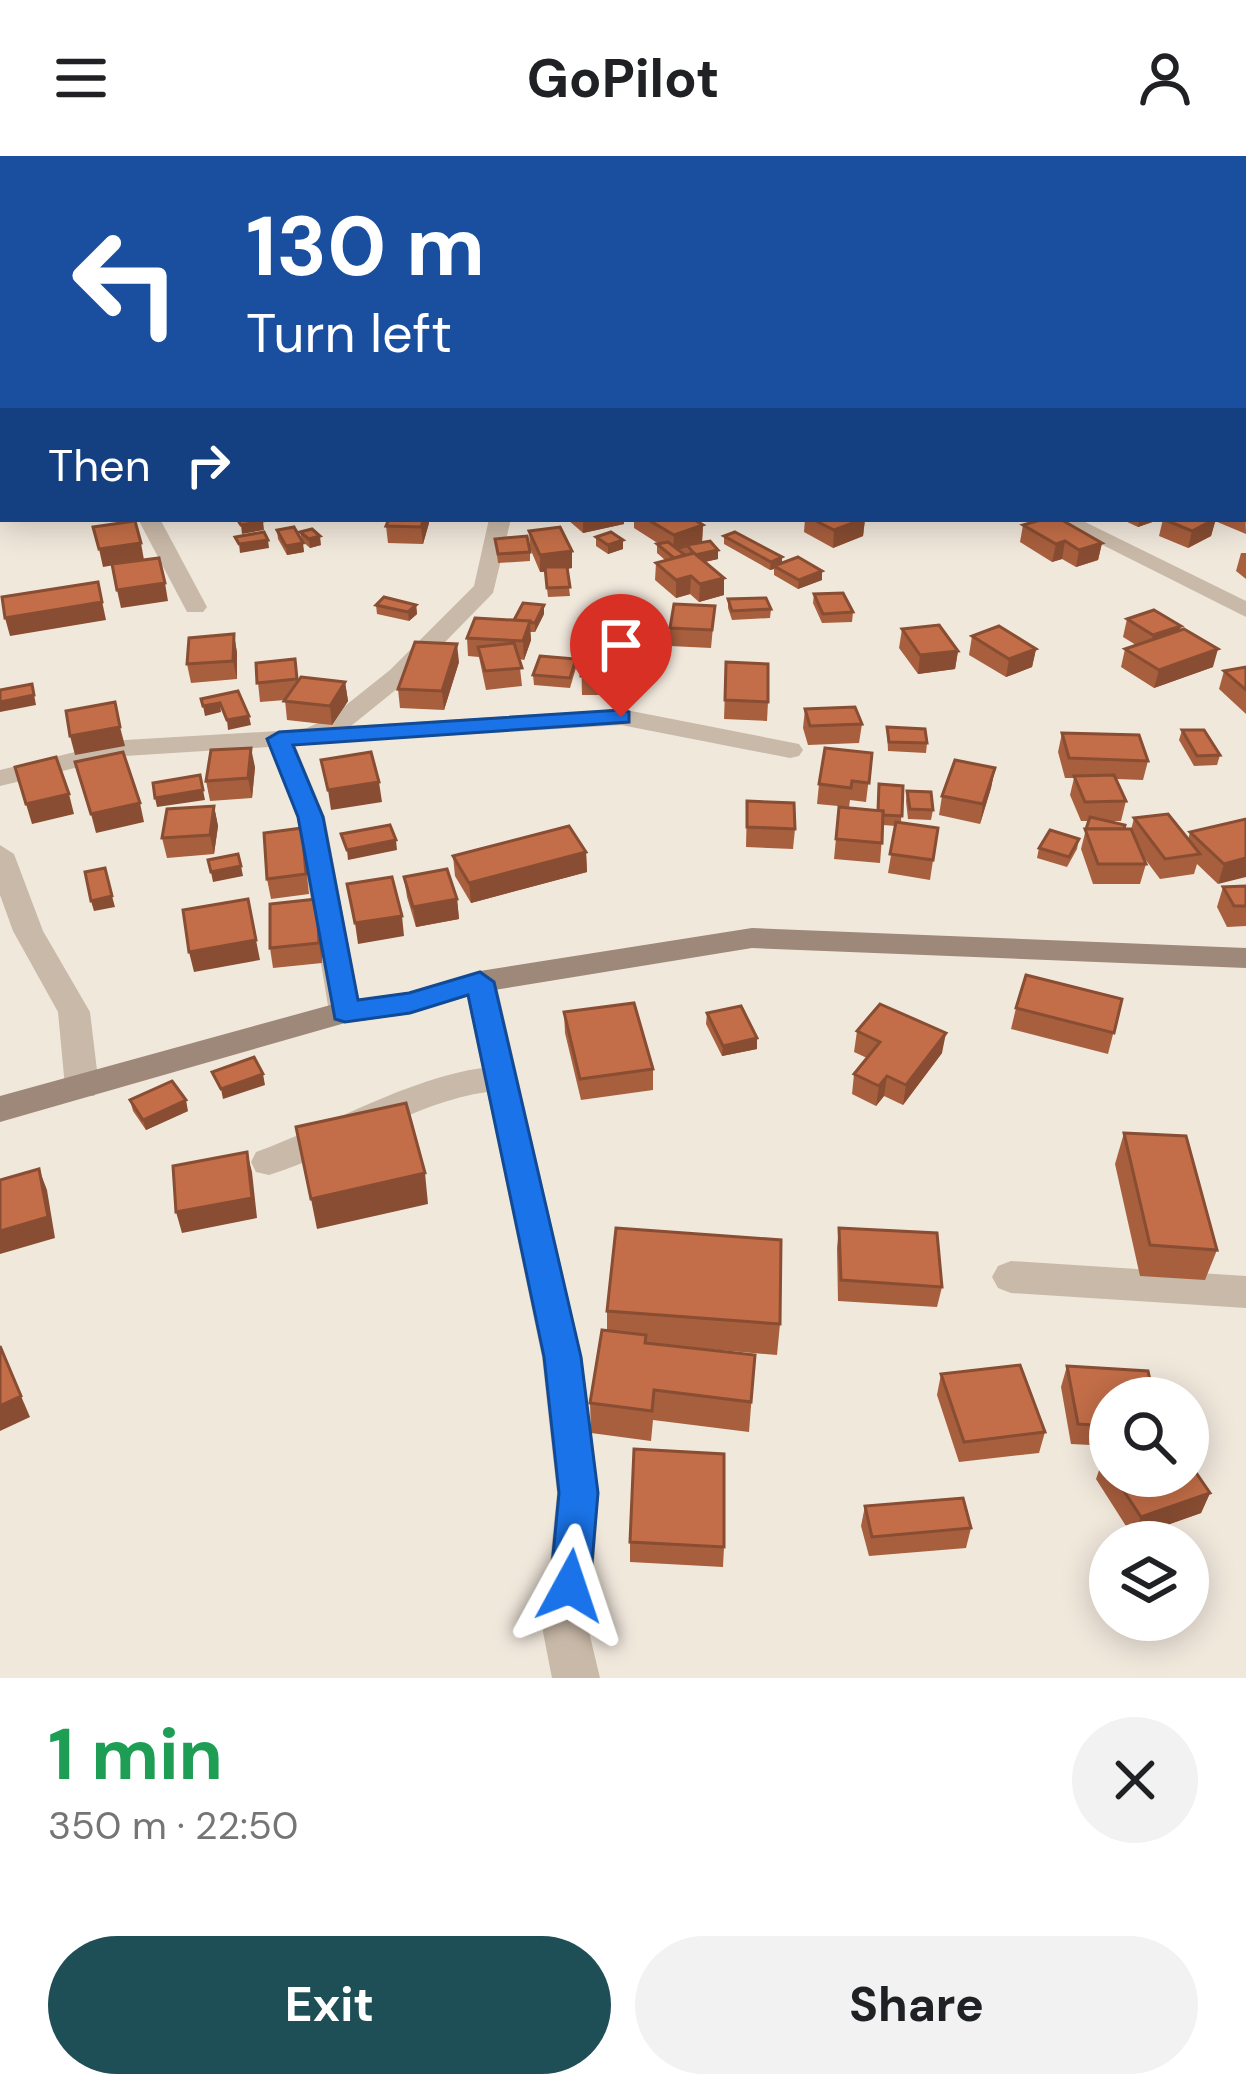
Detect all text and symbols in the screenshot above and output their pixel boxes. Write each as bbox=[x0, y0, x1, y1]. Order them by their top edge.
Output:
text: GoPilot bbox=[527, 43, 719, 114]
icon: menu bbox=[48, 45, 114, 111]
icon: person bbox=[1132, 45, 1198, 111]
text: 130 m bbox=[246, 192, 485, 301]
icon: left bbox=[48, 204, 204, 360]
text: Turn left bbox=[246, 298, 452, 369]
icon: right bbox=[175, 432, 241, 498]
text: Then bbox=[48, 436, 151, 495]
pin bbox=[570, 594, 672, 717]
icon: arrive bbox=[588, 612, 654, 678]
map controls bbox=[1089, 1377, 1209, 1641]
button: search bbox=[1089, 1377, 1209, 1497]
button: layers bbox=[1089, 1521, 1209, 1641]
position arrow bbox=[507, 1523, 633, 1649]
text: 1 min bbox=[48, 1708, 223, 1801]
button: close bbox=[1072, 1717, 1198, 1843]
text: 350 m · 22:50 bbox=[48, 1800, 298, 1851]
button: Exit bbox=[48, 1936, 611, 2074]
button: Share bbox=[635, 1936, 1198, 2074]

